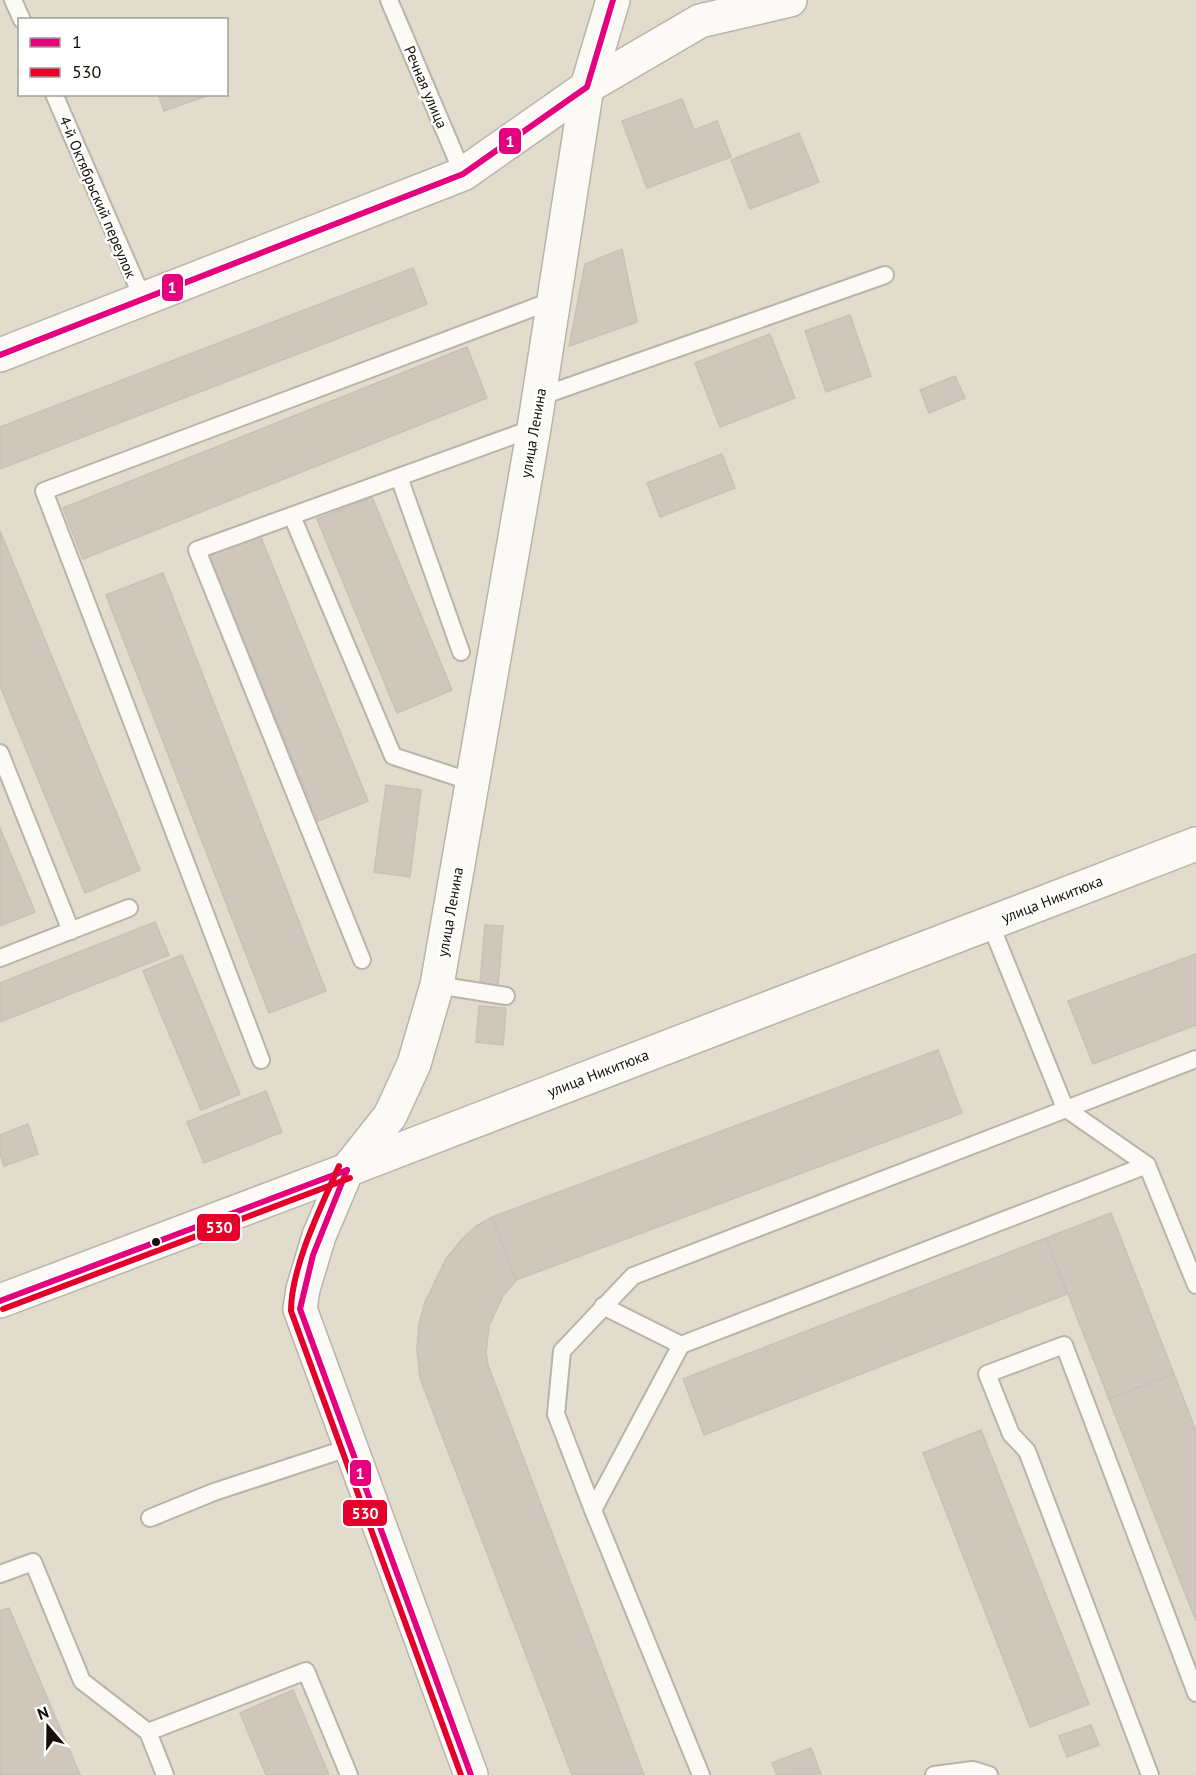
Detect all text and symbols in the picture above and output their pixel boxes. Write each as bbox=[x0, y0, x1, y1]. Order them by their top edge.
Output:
legend bbox=[18, 18, 228, 96]
text: 1 bbox=[72, 30, 82, 53]
street label: Речная улица bbox=[400, 43, 452, 131]
text: 530 bbox=[72, 60, 102, 83]
street label: 4-й Октябрьский переулок bbox=[55, 113, 141, 282]
line badge: 1 bbox=[498, 127, 522, 155]
text: 1 bbox=[505, 131, 515, 151]
line badge: 1 bbox=[161, 273, 184, 302]
text: 1 bbox=[167, 277, 177, 297]
street label: улица Ленина bbox=[516, 387, 550, 479]
street label: улица Ленина bbox=[433, 866, 467, 958]
street label: улица Никитюка bbox=[999, 871, 1105, 927]
street label: улица Никитюка bbox=[545, 1045, 651, 1101]
line badge: 530 bbox=[196, 1213, 241, 1242]
text: 530 bbox=[205, 1217, 233, 1237]
unlabelled marker bbox=[150, 1236, 162, 1248]
line badge: 1 bbox=[349, 1459, 372, 1487]
text: 1 bbox=[355, 1463, 365, 1483]
line badge: 530 bbox=[342, 1499, 388, 1527]
text: 530 bbox=[351, 1503, 379, 1523]
north arrow bbox=[18, 1697, 78, 1757]
text: N bbox=[35, 1702, 51, 1724]

